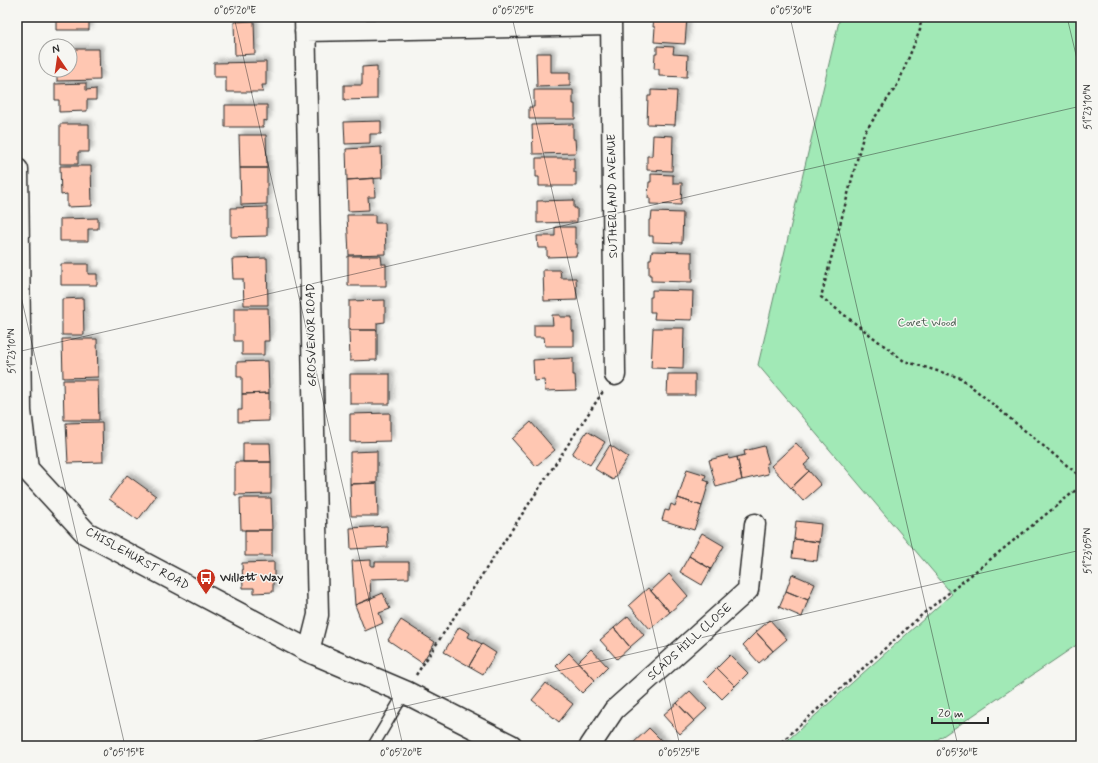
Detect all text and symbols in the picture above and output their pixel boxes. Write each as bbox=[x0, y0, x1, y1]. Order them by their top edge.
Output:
text: 0°05'20"E bbox=[214, 4, 256, 18]
text: 0°05'25"E bbox=[492, 4, 534, 18]
text: 0°05'30"E bbox=[770, 4, 812, 18]
north arrow bbox=[38, 38, 78, 78]
text: N bbox=[51, 42, 61, 57]
text: 51°23'10"N bbox=[1081, 84, 1095, 130]
street label: SUTHERLAND AVENUE bbox=[604, 134, 622, 258]
street label: GROSVENOR ROAD bbox=[303, 283, 321, 387]
park label: Covet Wood bbox=[897, 315, 957, 331]
text: 51°23'10"N bbox=[5, 328, 19, 374]
street label: CHISLEHURST ROAD bbox=[82, 524, 192, 594]
text: 51°23'05"N bbox=[1081, 528, 1095, 574]
bus stop icon: Willett Way bbox=[195, 567, 217, 595]
place label: Willett Way bbox=[219, 570, 283, 586]
street label: SCADS HILL CLOSE bbox=[644, 599, 736, 684]
scale bar bbox=[932, 699, 988, 725]
text: 20 m bbox=[938, 706, 964, 722]
text: 0°05'15"E bbox=[103, 746, 145, 760]
text: 0°05'20"E bbox=[380, 746, 422, 760]
text: 0°05'25"E bbox=[658, 746, 700, 760]
text: 0°05'30"E bbox=[936, 746, 978, 760]

